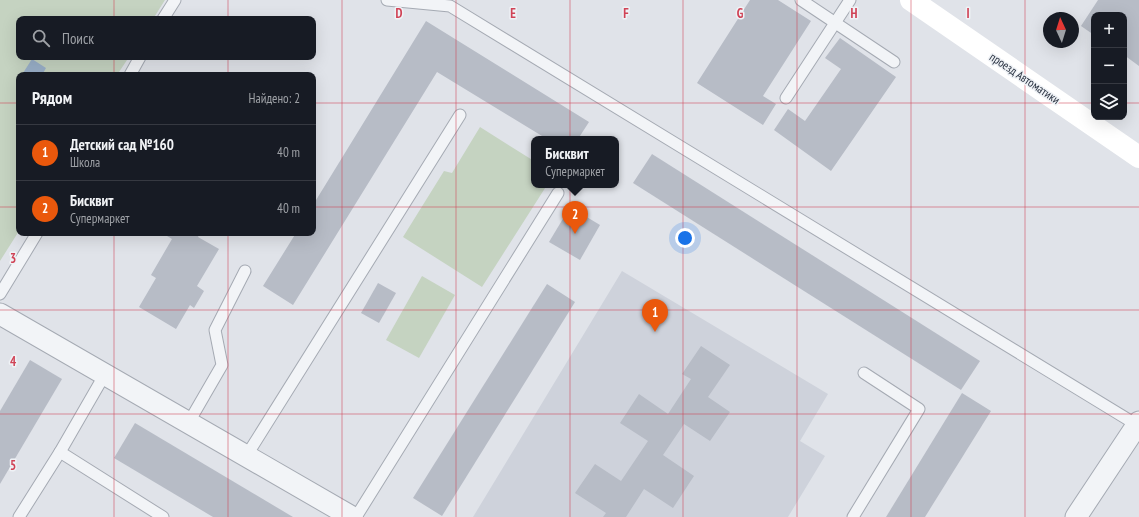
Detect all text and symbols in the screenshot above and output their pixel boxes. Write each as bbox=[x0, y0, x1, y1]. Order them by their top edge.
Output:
text: D bbox=[396, 5, 403, 22]
text: E bbox=[510, 5, 516, 22]
text: F bbox=[623, 5, 629, 22]
text: G bbox=[737, 5, 744, 22]
text: H bbox=[851, 5, 858, 22]
text: I bbox=[966, 5, 970, 22]
north arrow bbox=[1043, 12, 1079, 48]
map controls bbox=[1091, 12, 1127, 120]
button: + bbox=[1091, 12, 1127, 48]
search box bbox=[16, 16, 316, 60]
icon: search bbox=[30, 27, 52, 49]
text: Поиск bbox=[62, 29, 94, 48]
button: − bbox=[1091, 48, 1127, 84]
street label: проезд Автоматики bbox=[987, 49, 1063, 107]
button: layers bbox=[1091, 84, 1127, 120]
text: Рядом bbox=[32, 87, 72, 109]
text: Найдено: 2 bbox=[249, 90, 300, 107]
text: Детский сад №160 bbox=[70, 135, 174, 154]
popup bbox=[531, 136, 619, 188]
text: 1 bbox=[42, 144, 48, 161]
text: 40 m bbox=[277, 144, 300, 161]
text: Бисквит bbox=[545, 144, 589, 163]
text: Школа bbox=[70, 154, 100, 171]
text: Супермаркет bbox=[545, 163, 605, 180]
text: Бисквит bbox=[70, 191, 113, 210]
text: 2 bbox=[42, 200, 48, 217]
text: 40 m bbox=[277, 200, 300, 217]
pin: 2 bbox=[562, 201, 588, 234]
text: Супермаркет bbox=[70, 210, 129, 227]
your location bbox=[675, 228, 695, 248]
text: 3 bbox=[10, 250, 16, 267]
pin: 1 bbox=[642, 299, 668, 332]
text: 4 bbox=[10, 353, 17, 370]
text: 5 bbox=[10, 457, 16, 474]

